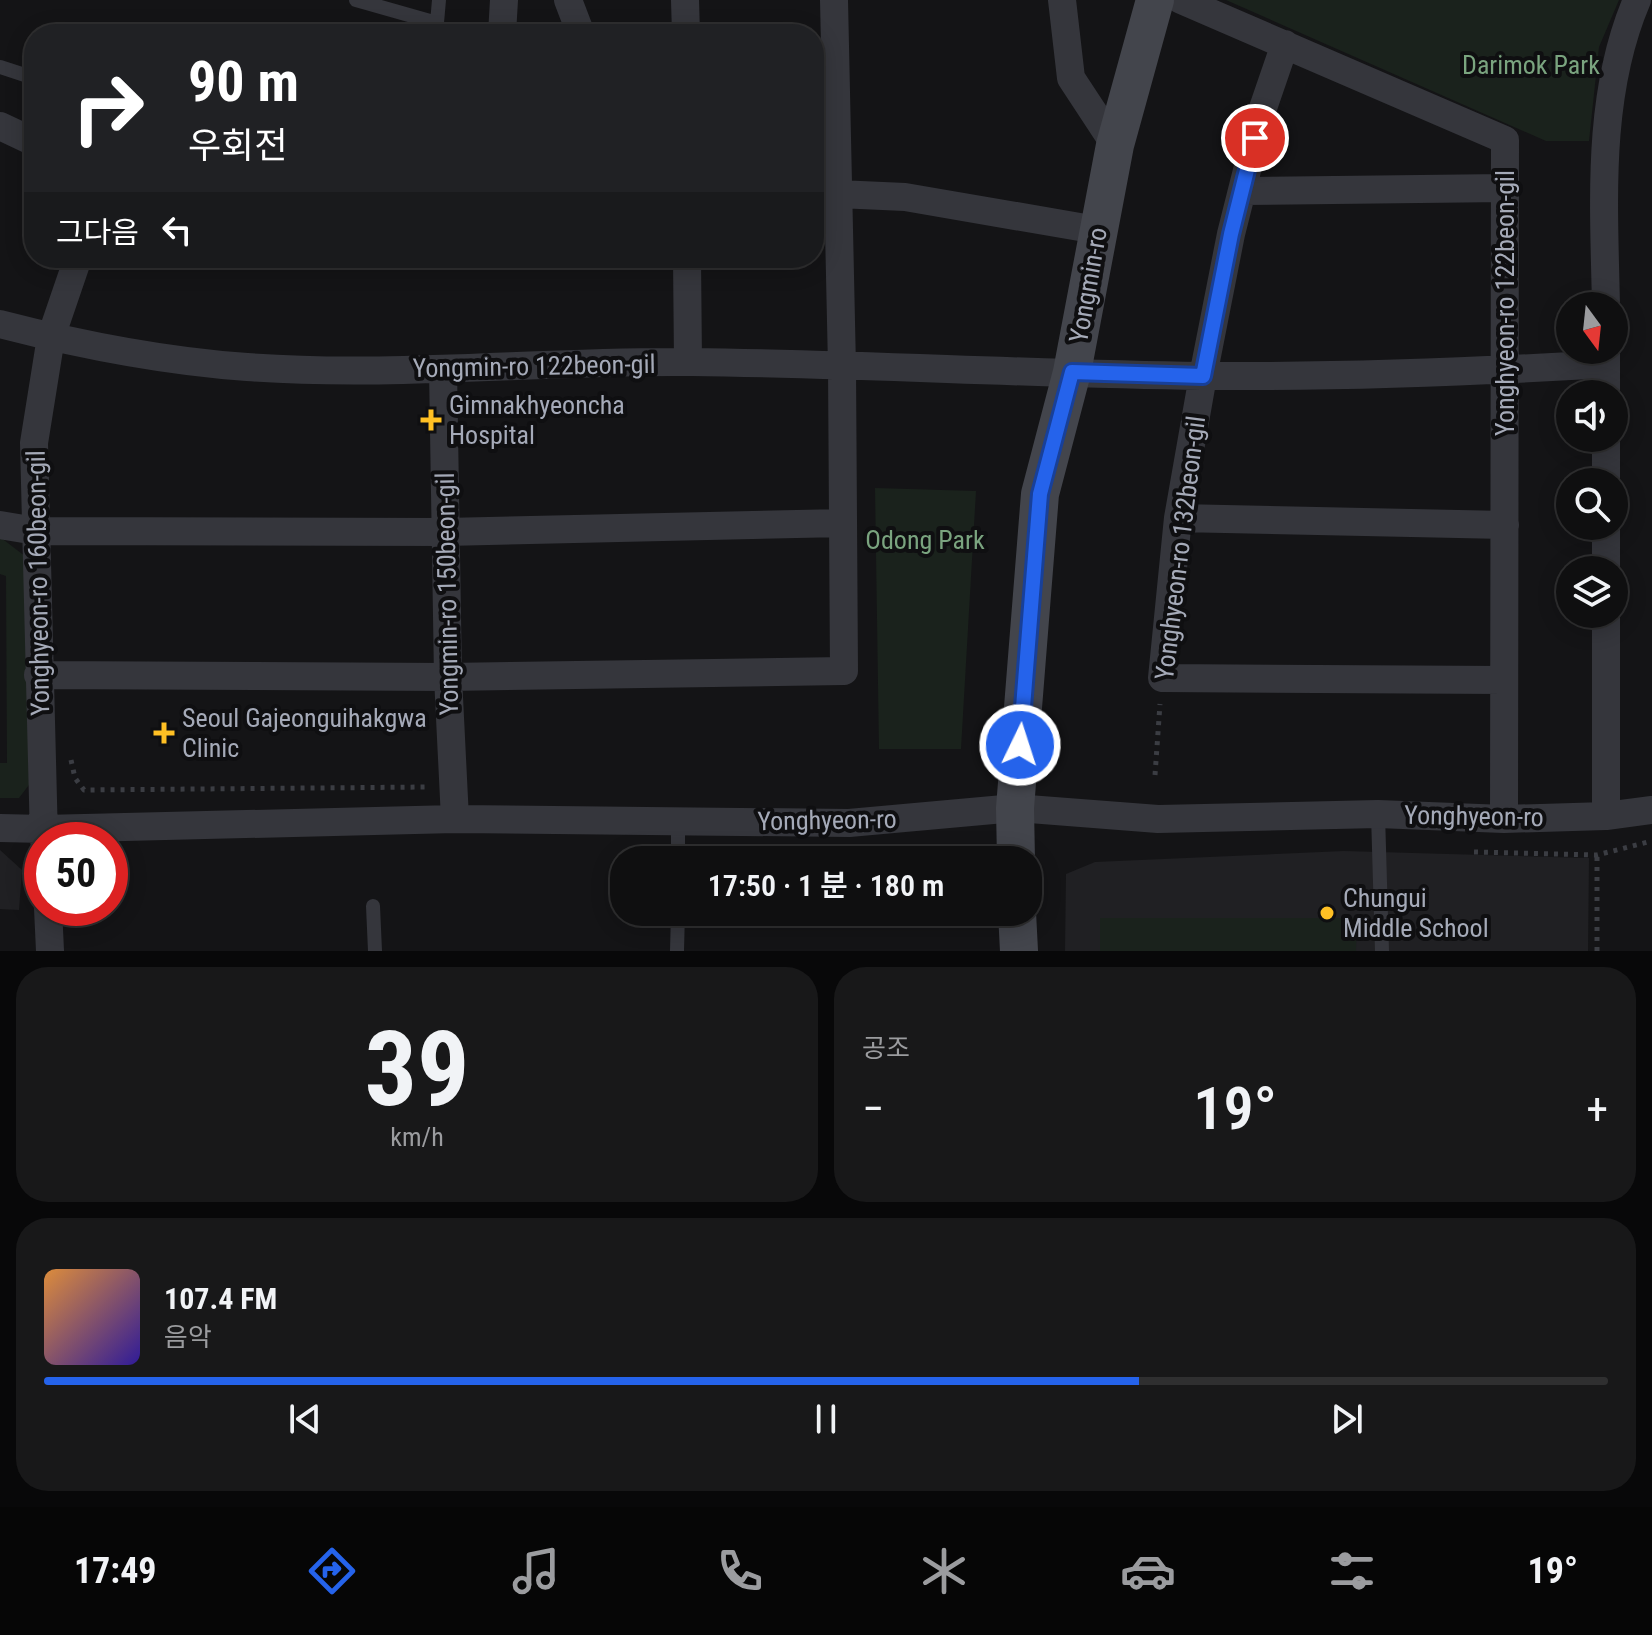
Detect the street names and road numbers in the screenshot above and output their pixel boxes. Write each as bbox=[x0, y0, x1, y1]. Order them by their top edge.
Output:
street label: Yonghyeon-ro 122beon-gil bbox=[1490, 170, 1520, 436]
street label: Yongmin-ro bbox=[1063, 225, 1113, 345]
street label: Yongmin-ro 122beon-gil bbox=[412, 349, 656, 383]
street label: Yonghyeon-ro 132beon-gil bbox=[1149, 414, 1211, 682]
street label: Yonghyeon-ro 160beon-gil bbox=[21, 450, 55, 716]
street label: Yongmin-ro 150beon-gil bbox=[430, 472, 464, 716]
street label: Yonghyeon-ro bbox=[1404, 800, 1544, 832]
street label: Yonghyeon-ro bbox=[757, 804, 897, 836]

